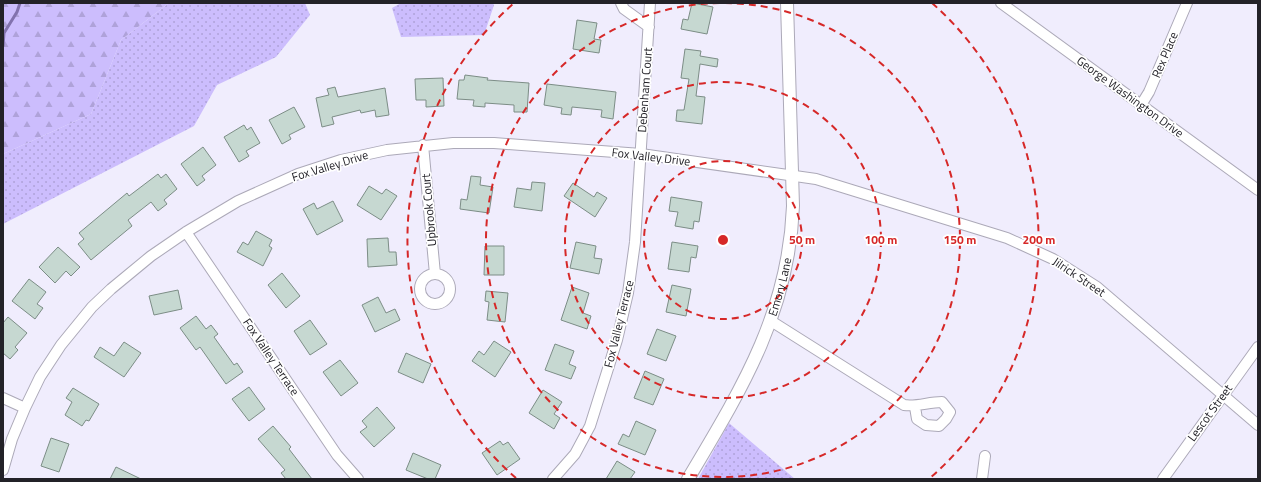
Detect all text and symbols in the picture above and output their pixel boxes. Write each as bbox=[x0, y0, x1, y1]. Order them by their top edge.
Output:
street label: Rex Place bbox=[1146, 29, 1183, 81]
street label: Debenham Court bbox=[632, 46, 657, 133]
street label: George Washington Drive bbox=[1073, 51, 1188, 142]
street label: Fox Valley Drive bbox=[611, 142, 692, 171]
street label: Fox Valley Drive bbox=[289, 145, 371, 186]
street label: Upbrook Court bbox=[416, 172, 441, 247]
text: 50 m bbox=[789, 230, 815, 249]
text: 100 m bbox=[865, 230, 897, 249]
text: 150 m bbox=[944, 230, 976, 249]
text: 200 m bbox=[1023, 230, 1055, 249]
centre of rings bbox=[716, 233, 730, 247]
street label: Jilrick Street bbox=[1049, 252, 1110, 302]
street label: Emory Lane bbox=[763, 256, 796, 319]
street label: Fox Valley Terrace bbox=[598, 278, 639, 370]
street label: Fox Valley Terrace bbox=[238, 314, 304, 399]
street label: Lescot Street bbox=[1182, 380, 1237, 445]

